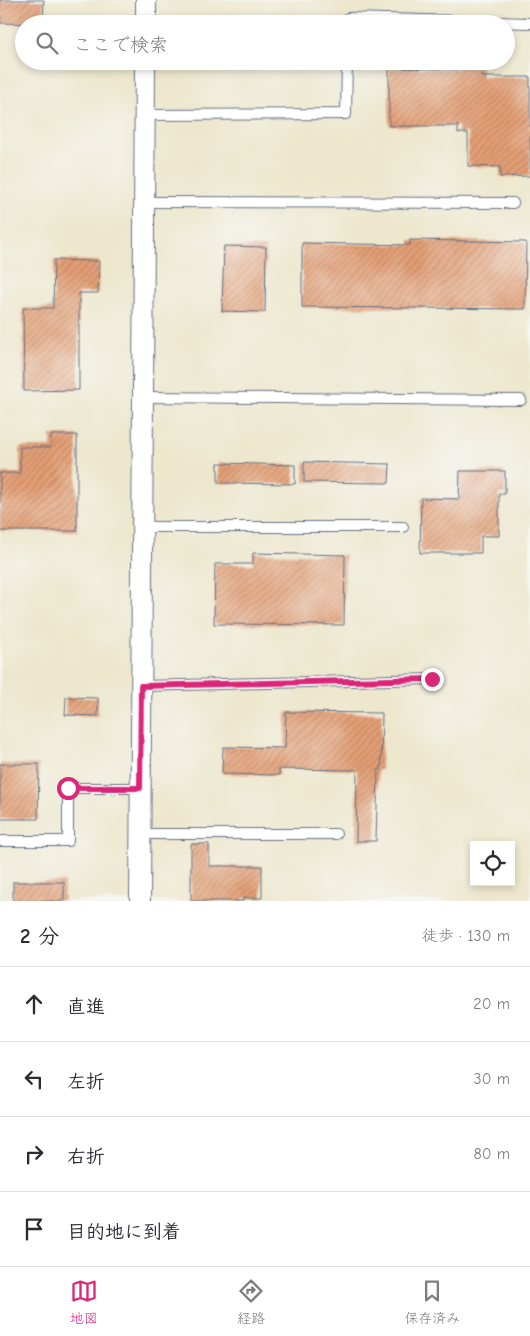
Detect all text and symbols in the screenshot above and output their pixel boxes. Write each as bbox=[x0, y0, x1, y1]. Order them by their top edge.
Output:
search box bbox=[15, 15, 515, 70]
icon: search bbox=[33, 29, 61, 57]
text: ここで検索 bbox=[73, 34, 168, 56]
route end bbox=[421, 668, 444, 691]
route start bbox=[57, 777, 80, 800]
map controls bbox=[470, 841, 515, 886]
button: locate bbox=[470, 841, 515, 886]
text: 2 分 bbox=[20, 924, 59, 948]
text: 徒歩 · 130 m bbox=[422, 927, 510, 945]
icon: ahead bbox=[20, 990, 48, 1018]
text: 20 m bbox=[473, 995, 510, 1013]
text: 直進 bbox=[67, 996, 105, 1018]
icon: left bbox=[20, 1065, 48, 1093]
text: 30 m bbox=[474, 1070, 510, 1088]
text: 左折 bbox=[67, 1071, 105, 1093]
icon: right bbox=[20, 1140, 48, 1168]
text: 80 m bbox=[473, 1145, 510, 1163]
text: 右折 bbox=[67, 1146, 105, 1168]
icon: arrive bbox=[20, 1215, 48, 1243]
text: 目的地に到着 bbox=[67, 1221, 181, 1243]
tab: 地図 bbox=[70, 1277, 98, 1327]
tab: 経路 bbox=[237, 1277, 265, 1327]
tab: 保存済み bbox=[404, 1277, 460, 1327]

